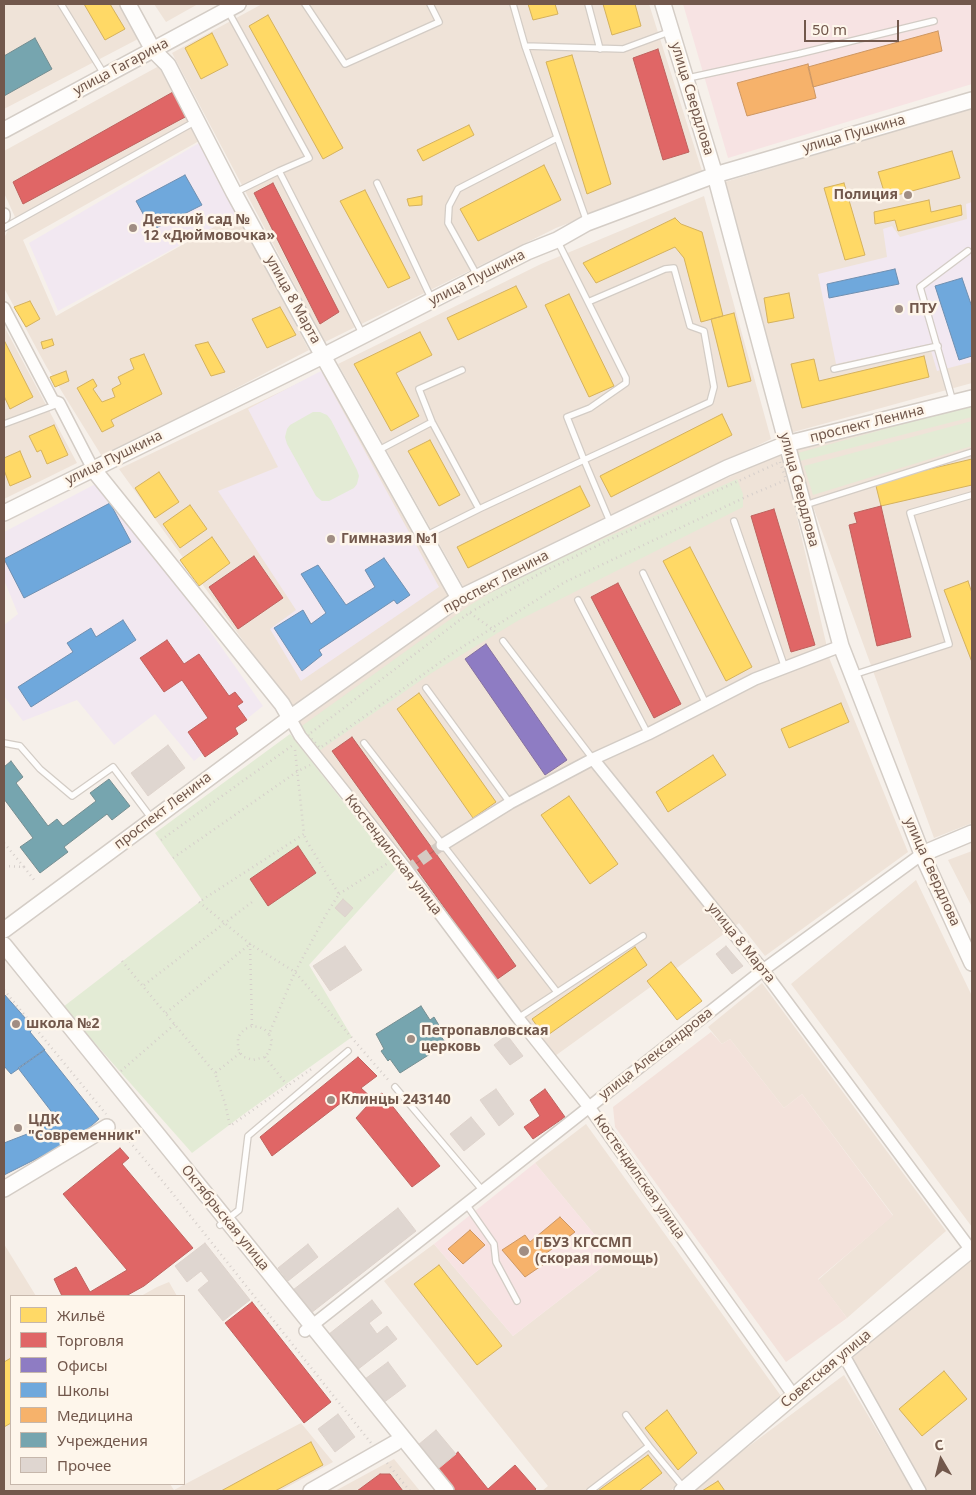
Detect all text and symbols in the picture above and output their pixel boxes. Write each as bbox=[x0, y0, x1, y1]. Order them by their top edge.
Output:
scale bar bbox=[806, 10, 901, 42]
text: 50 m bbox=[812, 19, 847, 39]
street label: улица Гагарина bbox=[71, 35, 171, 99]
street label: улица Свердлова bbox=[667, 40, 717, 158]
street label: улица Пушкина bbox=[801, 111, 907, 157]
place label: Полиция bbox=[833, 187, 898, 203]
marker: Полиция bbox=[902, 189, 914, 201]
place label: Детский сад № 12 «Дюймовочка» bbox=[143, 212, 275, 244]
marker: Детский сад № 12 «Дюймовочка» bbox=[127, 222, 139, 234]
street label: улица Пушкина bbox=[426, 247, 528, 309]
street label: улица 8 Марта bbox=[262, 253, 324, 347]
place label: ПТУ bbox=[909, 301, 937, 317]
marker: ПТУ bbox=[893, 303, 905, 315]
street label: проспект Ленина bbox=[808, 402, 926, 446]
street label: улица Пушкина bbox=[63, 427, 165, 489]
street label: улица Свердлова bbox=[776, 431, 822, 549]
place label: Гимназия №1 bbox=[341, 531, 438, 547]
marker: Гимназия №1 bbox=[325, 533, 337, 545]
street label: проспект Ленина bbox=[440, 547, 552, 617]
street label: проспект Ленина bbox=[111, 769, 215, 853]
street label: Кюстендилская улица bbox=[341, 791, 445, 919]
street label: улица Свердлова bbox=[900, 815, 964, 929]
street label: улица 8 Марта bbox=[704, 900, 778, 986]
street label: улица Александрова bbox=[596, 1004, 716, 1104]
place label: школа №2 bbox=[26, 1016, 99, 1032]
marker: школа №2 bbox=[10, 1018, 22, 1030]
place label: Петропавловская церковь bbox=[421, 1023, 548, 1056]
marker: Петропавловская церковь bbox=[405, 1033, 417, 1045]
place label: Клинцы 243140 bbox=[341, 1092, 451, 1108]
marker: Клинцы 243140 bbox=[325, 1094, 337, 1106]
street label: Кюстендилская улица bbox=[590, 1111, 688, 1243]
place label: ЦДК "Современник" bbox=[28, 1112, 141, 1144]
marker: ЦДК "Современник" bbox=[12, 1122, 24, 1134]
street label: Октябрьская улица bbox=[177, 1162, 273, 1274]
place label: ГБУЗ КГССМП (скорая помощь) bbox=[535, 1235, 658, 1268]
marker: ГБУЗ КГССМП (скорая помощь) bbox=[517, 1244, 531, 1258]
legend bbox=[10, 1295, 185, 1485]
text: Жильё bbox=[57, 1305, 105, 1325]
street label: Советская улица bbox=[778, 1326, 874, 1412]
text: Торговля bbox=[57, 1330, 124, 1350]
text: Офисы bbox=[57, 1355, 108, 1375]
text: Школы bbox=[57, 1380, 109, 1400]
text: Медицина bbox=[57, 1405, 133, 1425]
text: Учреждения bbox=[57, 1430, 148, 1450]
north arrow bbox=[916, 1435, 966, 1485]
text: С bbox=[933, 1435, 945, 1455]
text: Прочее bbox=[57, 1455, 111, 1475]

